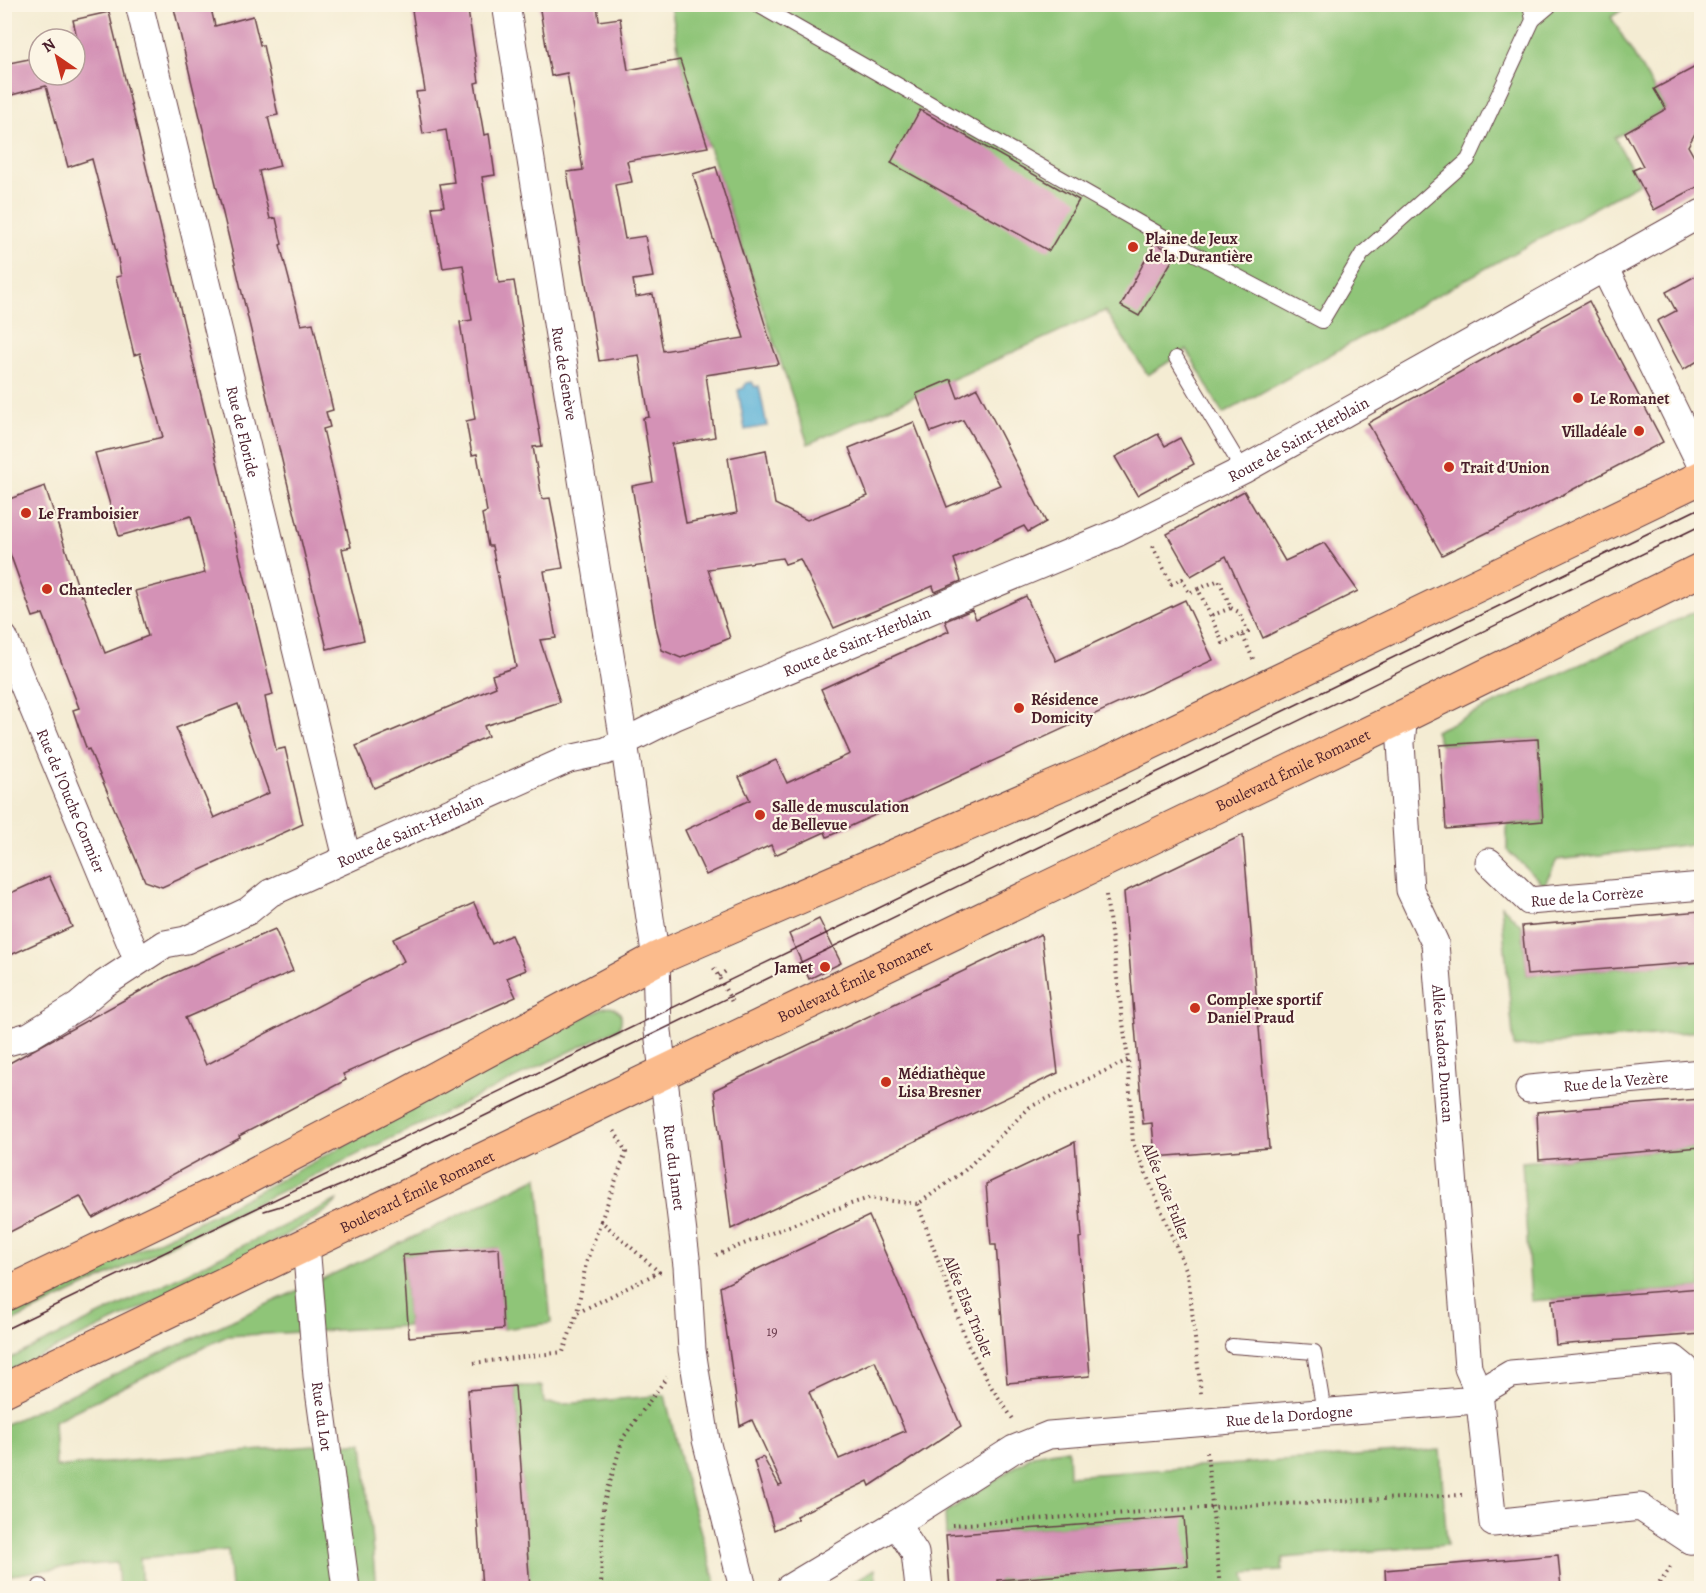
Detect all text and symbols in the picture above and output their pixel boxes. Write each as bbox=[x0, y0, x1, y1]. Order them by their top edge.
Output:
north arrow bbox=[27, 27, 87, 87]
text: N bbox=[38, 33, 60, 58]
place label: Plaine de Jeux de la Durantière bbox=[1145, 228, 1253, 268]
marker: Plaine de Jeux de la Durantière bbox=[1126, 240, 1140, 254]
street label: Rue de Genève bbox=[546, 325, 582, 422]
street label: Rue de Floride bbox=[220, 384, 264, 480]
place label: Le Romanet bbox=[1590, 388, 1670, 410]
marker: Le Romanet bbox=[1571, 391, 1585, 405]
street label: Route de Saint-Herblain bbox=[1224, 392, 1373, 488]
place label: Villadéale bbox=[1561, 421, 1627, 443]
marker: Villadéale bbox=[1632, 424, 1646, 438]
place label: Trait d'Union bbox=[1461, 457, 1549, 479]
marker: Trait d'Union bbox=[1442, 460, 1456, 474]
place label: Le Framboisier bbox=[38, 503, 139, 525]
marker: Le Framboisier bbox=[19, 506, 33, 520]
place label: Chantecler bbox=[59, 579, 132, 601]
marker: Chantecler bbox=[40, 582, 54, 596]
street label: Route de Saint-Herblain bbox=[780, 601, 934, 682]
place label: Résidence Domicity bbox=[1031, 689, 1098, 729]
marker: Résidence Domicity bbox=[1012, 701, 1026, 715]
street label: Boulevard Émile Romanet bbox=[1212, 724, 1374, 817]
street label: Rue de l'Ouche Cormier bbox=[31, 725, 110, 876]
street label: Route de Saint-Herblain bbox=[334, 789, 487, 874]
place label: Salle de musculation de Bellevue bbox=[772, 796, 909, 836]
marker: Salle de musculation de Bellevue bbox=[753, 808, 767, 822]
street label: Rue de la Corrèze bbox=[1530, 881, 1644, 913]
street label: Boulevard Émile Romanet bbox=[774, 935, 936, 1028]
place label: Jamet bbox=[774, 957, 814, 979]
marker: Jamet bbox=[818, 960, 832, 974]
street label: Allée Isadora Duncan bbox=[1426, 983, 1459, 1124]
place label: Complexe sportif Daniel Praud bbox=[1207, 989, 1324, 1029]
marker: Complexe sportif Daniel Praud bbox=[1188, 1001, 1202, 1015]
place label: Médiathèque Lisa Bresner bbox=[898, 1063, 985, 1103]
street label: Rue de la Vezère bbox=[1562, 1066, 1669, 1098]
marker: Médiathèque Lisa Bresner bbox=[879, 1075, 893, 1089]
street label: Rue du Jamet bbox=[658, 1123, 690, 1212]
street label: Allée Loïe Fuller bbox=[1136, 1138, 1196, 1243]
street label: Boulevard Émile Romanet bbox=[336, 1146, 498, 1239]
street label: Allée Elsa Triolet bbox=[937, 1251, 998, 1361]
house number: 19 bbox=[766, 1322, 778, 1341]
street label: Rue du Lot bbox=[306, 1380, 337, 1453]
street label: Rue de la Dordogne bbox=[1225, 1400, 1354, 1433]

